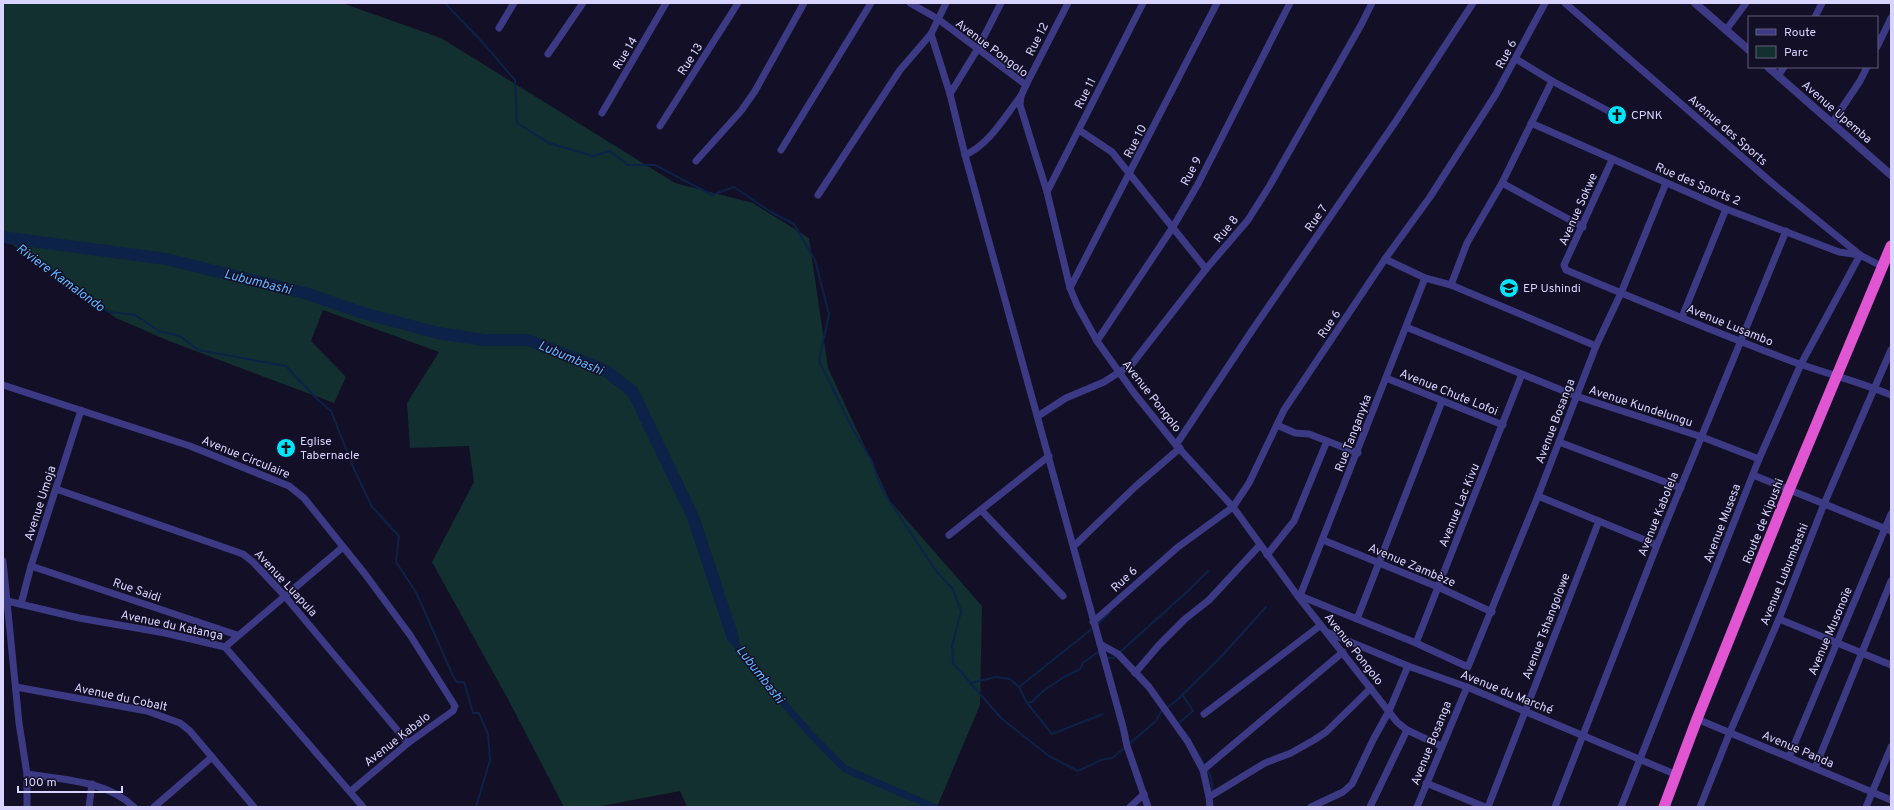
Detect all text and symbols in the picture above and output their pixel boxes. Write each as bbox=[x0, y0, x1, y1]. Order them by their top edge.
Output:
street label: Avenue Pongolo bbox=[952, 16, 1031, 82]
legend bbox=[1748, 16, 1878, 68]
street label: Rue 12 bbox=[1023, 20, 1053, 59]
text: Route bbox=[1784, 25, 1816, 41]
street label: Rue 14 bbox=[610, 34, 642, 73]
street label: Rue 6 bbox=[1493, 37, 1521, 72]
street label: Rue 13 bbox=[674, 40, 707, 79]
text: Parc bbox=[1784, 45, 1808, 61]
street label: Rue 11 bbox=[1071, 75, 1100, 112]
street label: Avenue Upemba bbox=[1798, 78, 1875, 148]
street label: Avenue des Sports bbox=[1684, 92, 1770, 170]
church icon: CPNK bbox=[1606, 104, 1628, 126]
place label: CPNK bbox=[1631, 108, 1663, 124]
street label: Rue 10 bbox=[1121, 122, 1151, 161]
street label: Rue 9 bbox=[1178, 154, 1206, 189]
street label: Rue des Sports 2 bbox=[1653, 160, 1743, 210]
street label: Avenue Sokwe bbox=[1556, 171, 1602, 248]
street label: Rue 7 bbox=[1302, 202, 1332, 235]
street label: Rue 8 bbox=[1211, 213, 1243, 247]
water label: Riviere Kamalondo bbox=[13, 241, 107, 316]
water label: Lubumbashi bbox=[222, 267, 294, 299]
school or university icon: EP Ushindi bbox=[1498, 277, 1520, 299]
place label: EP Ushindi bbox=[1523, 281, 1581, 297]
street label: Avenue Lusambo bbox=[1684, 301, 1776, 351]
street label: Rue 6 bbox=[1315, 307, 1345, 342]
water label: Lubumbashi bbox=[535, 338, 606, 380]
street label: Avenue Pongolo bbox=[1118, 357, 1185, 436]
street label: Avenue Chute Lofoi bbox=[1397, 366, 1500, 420]
street label: Avenue Bosanga bbox=[1532, 377, 1579, 466]
street label: Avenue Kundelungu bbox=[1587, 383, 1695, 431]
street label: Rue Tanganyka bbox=[1332, 392, 1376, 474]
street label: Avenue Circulaire bbox=[199, 433, 292, 483]
place label: Eglise Tabernacle bbox=[300, 434, 360, 464]
church icon: Eglise Tabernacle bbox=[275, 437, 297, 459]
street label: Avenue Lac Kivu bbox=[1436, 461, 1484, 550]
street label: Avenue Umoja bbox=[21, 464, 61, 543]
street label: Avenue Kabolela bbox=[1635, 470, 1683, 559]
street label: Route de Kipushi bbox=[1740, 476, 1788, 566]
street label: Avenue Musesa bbox=[1701, 482, 1745, 565]
street label: Avenue Lubumbashi bbox=[1757, 521, 1813, 628]
street label: Avenue Zambèze bbox=[1366, 540, 1458, 591]
street label: Avenue Luapula bbox=[250, 547, 320, 621]
street label: Rue 6 bbox=[1108, 563, 1141, 596]
street label: Avenue Tshangolowe bbox=[1519, 571, 1575, 682]
street label: Rue Saidi bbox=[110, 575, 163, 607]
street label: Avenue Musonoïe bbox=[1805, 585, 1857, 678]
street label: Avenue du Katanga bbox=[119, 607, 224, 645]
street label: Avenue Pongolo bbox=[1320, 610, 1387, 689]
water label: Lubumbashi bbox=[732, 643, 787, 708]
street label: Avenue du Marché bbox=[1458, 667, 1555, 719]
street label: Avenue du Cobalt bbox=[73, 680, 169, 716]
street label: Avenue Bosanga bbox=[1408, 699, 1456, 788]
street label: Avenue Kabalo bbox=[361, 709, 434, 771]
street label: Avenue Panda bbox=[1759, 728, 1836, 772]
scale bar bbox=[18, 768, 122, 794]
text: 100 m bbox=[24, 775, 57, 791]

